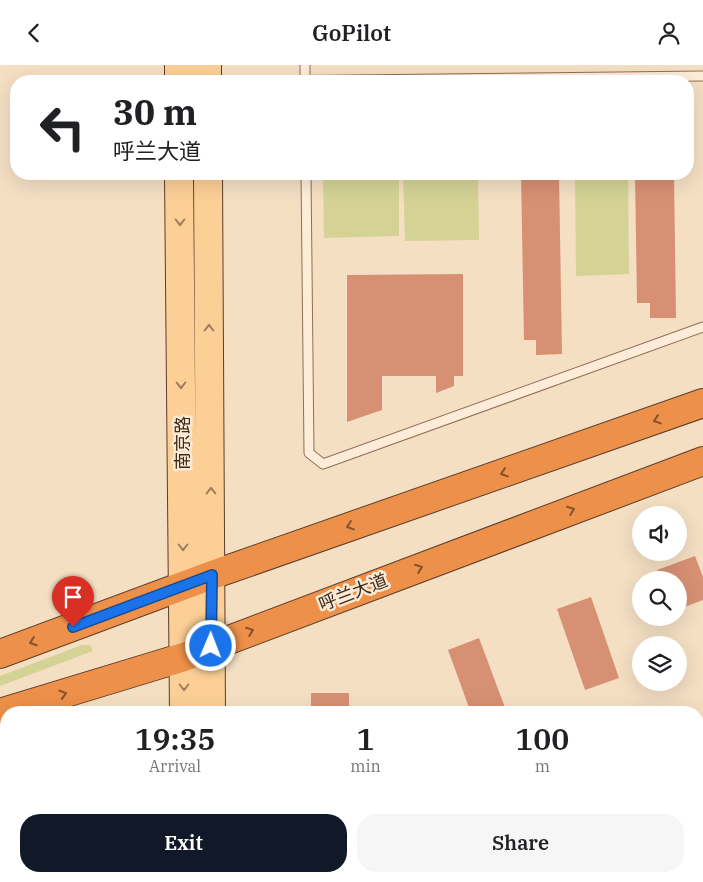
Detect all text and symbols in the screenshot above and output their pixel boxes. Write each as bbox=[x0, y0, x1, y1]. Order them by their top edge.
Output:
text: GoPilot bbox=[312, 18, 391, 47]
icon: back bbox=[20, 19, 48, 47]
icon: person bbox=[655, 19, 683, 47]
text: 30 m bbox=[113, 89, 197, 135]
icon: left bbox=[30, 95, 95, 160]
text: 呼兰大道 bbox=[113, 136, 201, 165]
one-way arrow bbox=[175, 219, 185, 227]
one-way arrow bbox=[204, 324, 215, 332]
one-way arrow bbox=[176, 382, 186, 389]
one-way arrow bbox=[653, 414, 662, 424]
street label: 南京路 bbox=[171, 416, 194, 470]
one-way arrow bbox=[500, 467, 508, 477]
one-way arrow bbox=[206, 487, 216, 494]
one-way arrow bbox=[566, 506, 575, 516]
map controls bbox=[632, 506, 687, 691]
button: sound bbox=[632, 506, 687, 561]
one-way arrow bbox=[346, 521, 355, 531]
one-way arrow bbox=[178, 544, 188, 552]
one-way arrow bbox=[414, 564, 423, 574]
street label: 呼兰大道 bbox=[315, 568, 391, 616]
button: search bbox=[632, 571, 687, 626]
pin bbox=[52, 576, 94, 627]
icon: arrive bbox=[59, 583, 87, 611]
position arrow bbox=[184, 619, 236, 671]
one-way arrow bbox=[246, 627, 254, 637]
one-way arrow bbox=[29, 636, 38, 646]
button: layers bbox=[632, 636, 687, 691]
one-way arrow bbox=[179, 684, 189, 691]
one-way arrow bbox=[59, 690, 67, 700]
text: 19:35 bbox=[135, 719, 216, 758]
text: 1 bbox=[356, 719, 374, 758]
text: 100 bbox=[515, 719, 569, 758]
text: Arrival bbox=[149, 756, 201, 776]
text: min bbox=[350, 756, 381, 776]
text: m bbox=[535, 756, 550, 776]
button: Exit bbox=[20, 814, 347, 872]
button: Share bbox=[357, 814, 684, 872]

